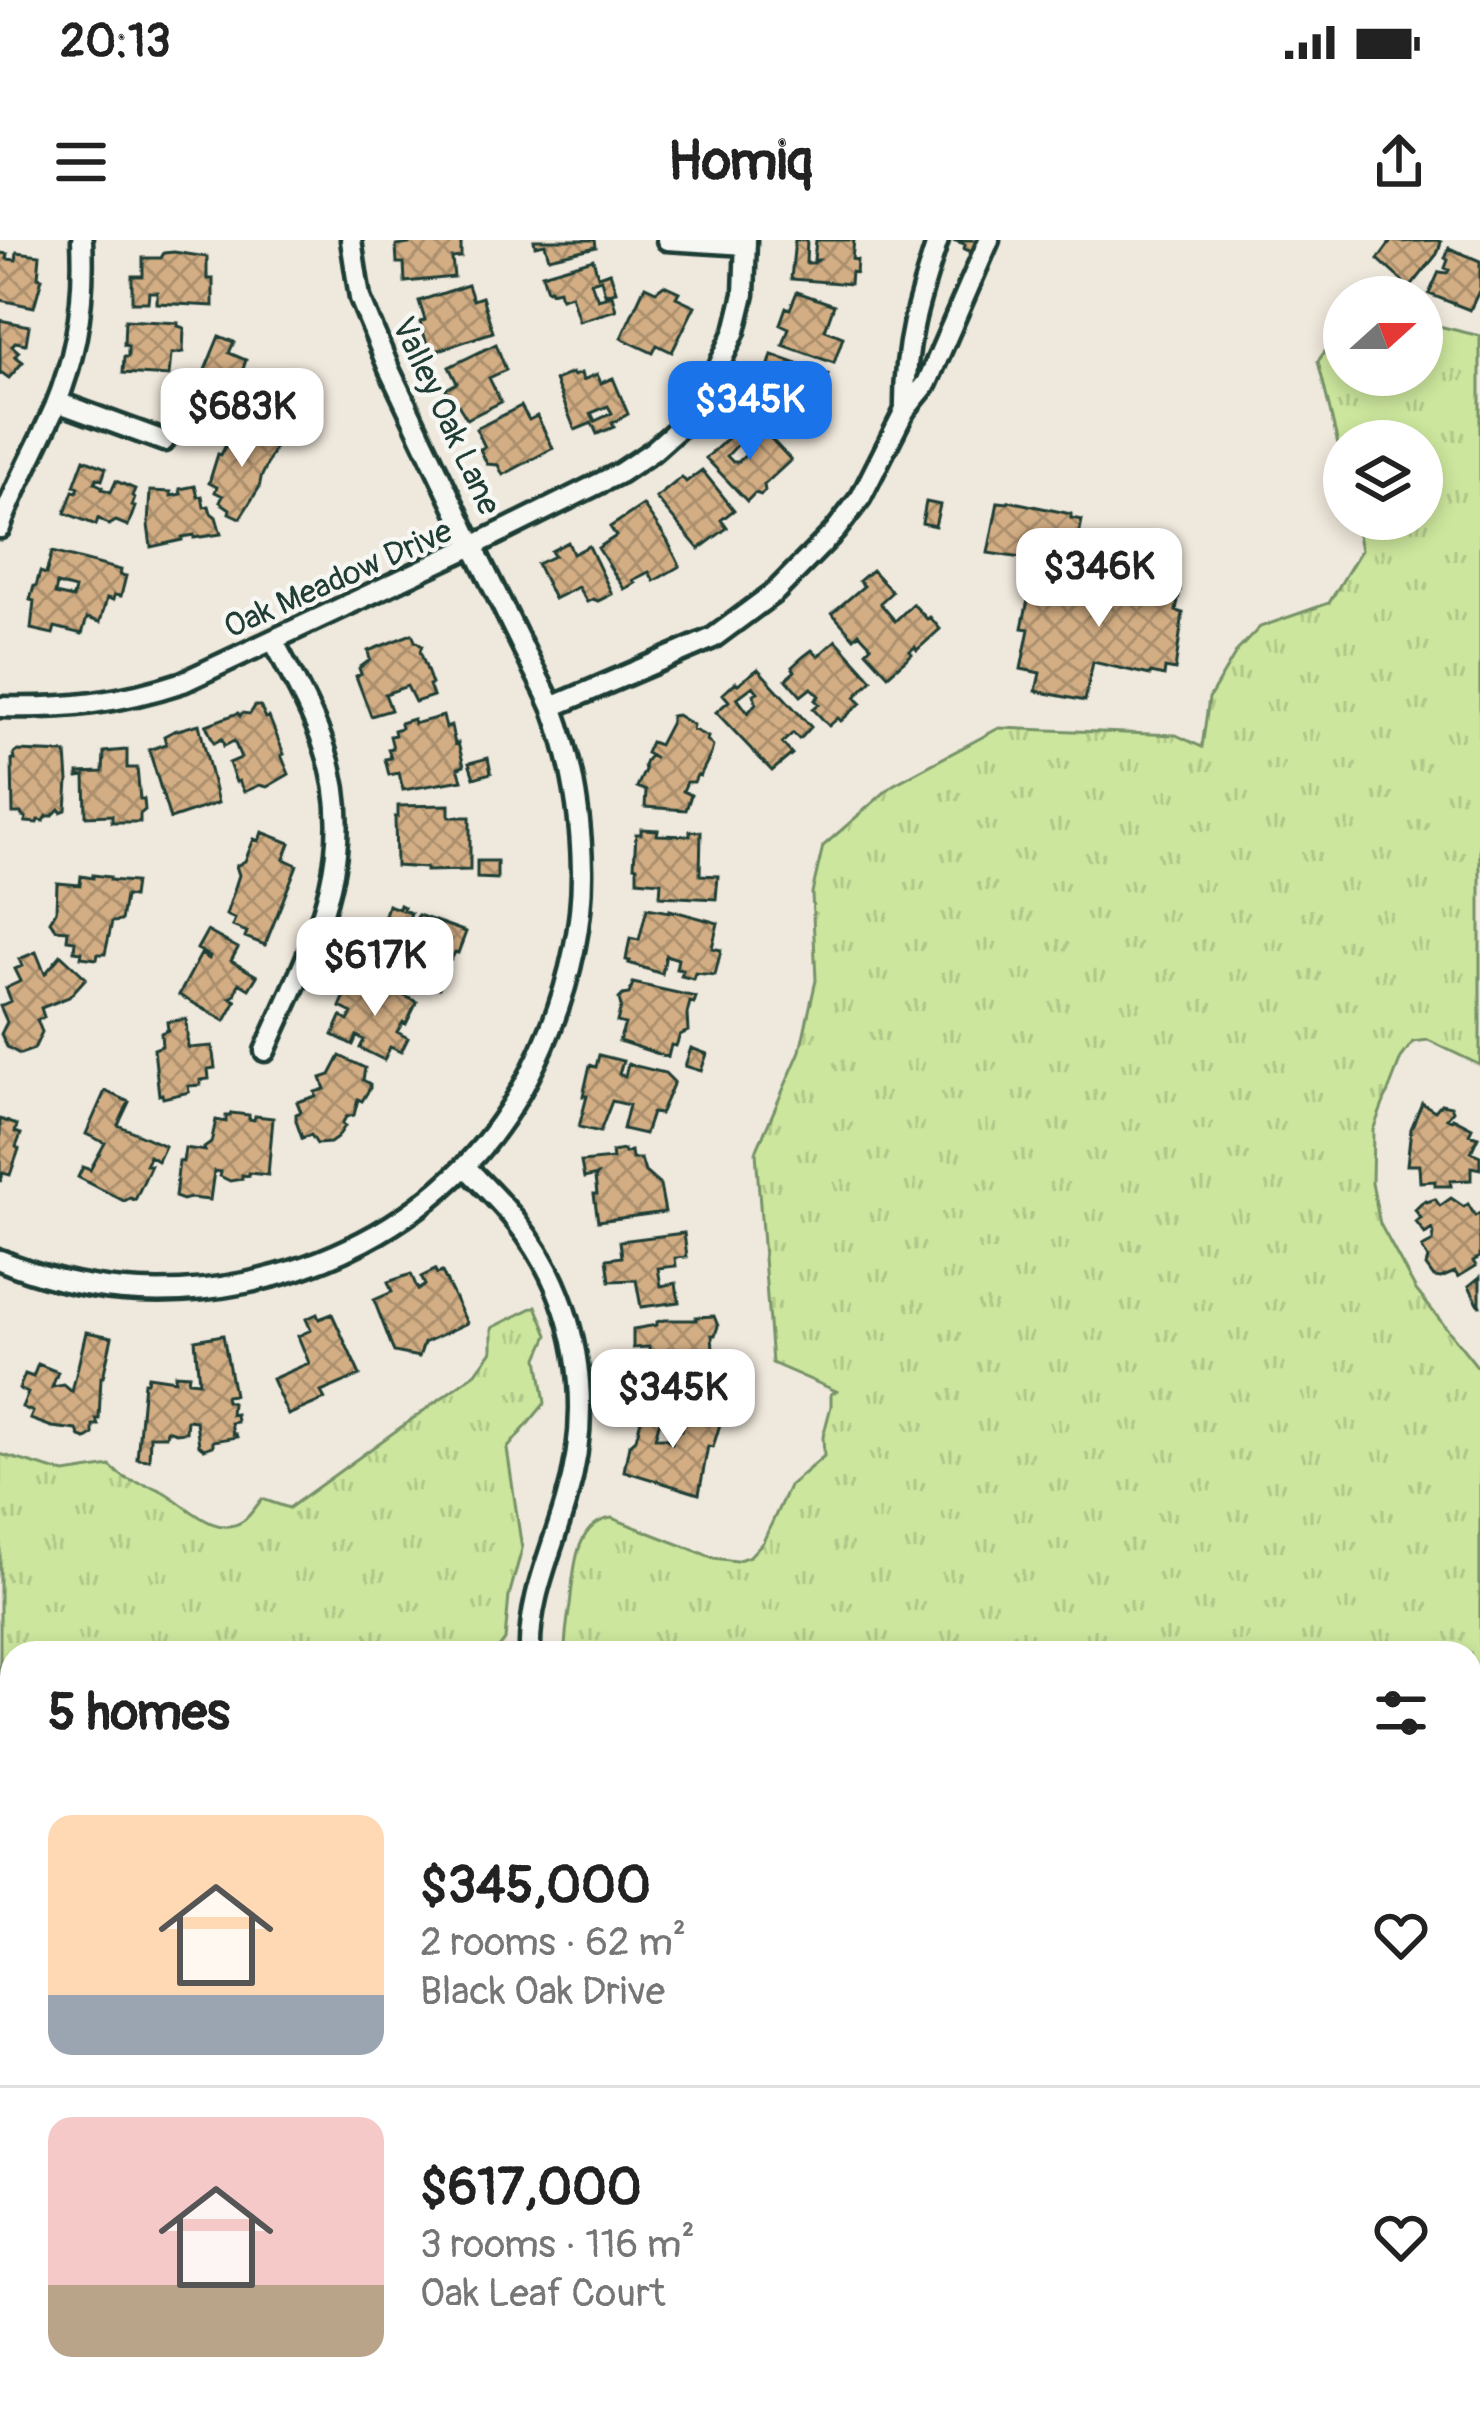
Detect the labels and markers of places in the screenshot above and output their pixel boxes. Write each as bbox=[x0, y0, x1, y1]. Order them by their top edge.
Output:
pin: $345K bbox=[666, 361, 834, 463]
pin: $683K bbox=[158, 368, 326, 470]
pin: $346K bbox=[1015, 528, 1183, 630]
pin: $617K bbox=[291, 917, 459, 1019]
pin: $345K bbox=[589, 1349, 757, 1451]

